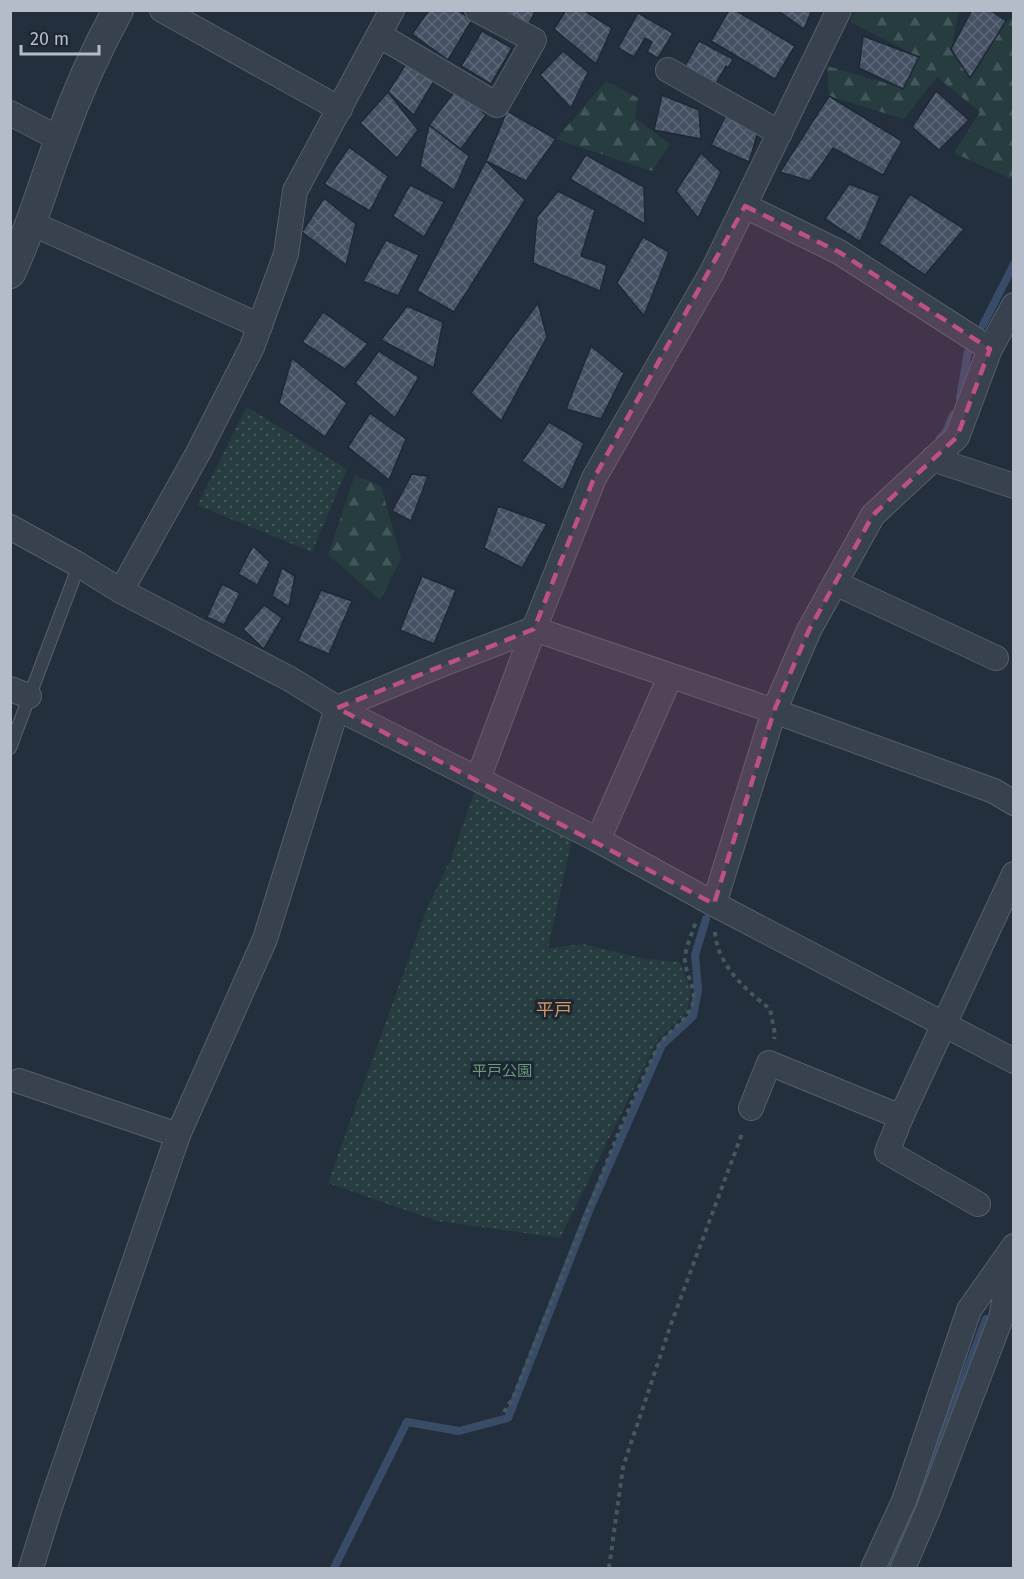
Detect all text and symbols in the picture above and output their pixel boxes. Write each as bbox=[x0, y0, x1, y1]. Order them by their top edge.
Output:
scale bar bbox=[21, 18, 99, 56]
text: 20 m bbox=[30, 28, 69, 50]
district label: 平戸 bbox=[536, 999, 572, 1021]
park label: 平戸公園 bbox=[472, 1062, 532, 1080]

